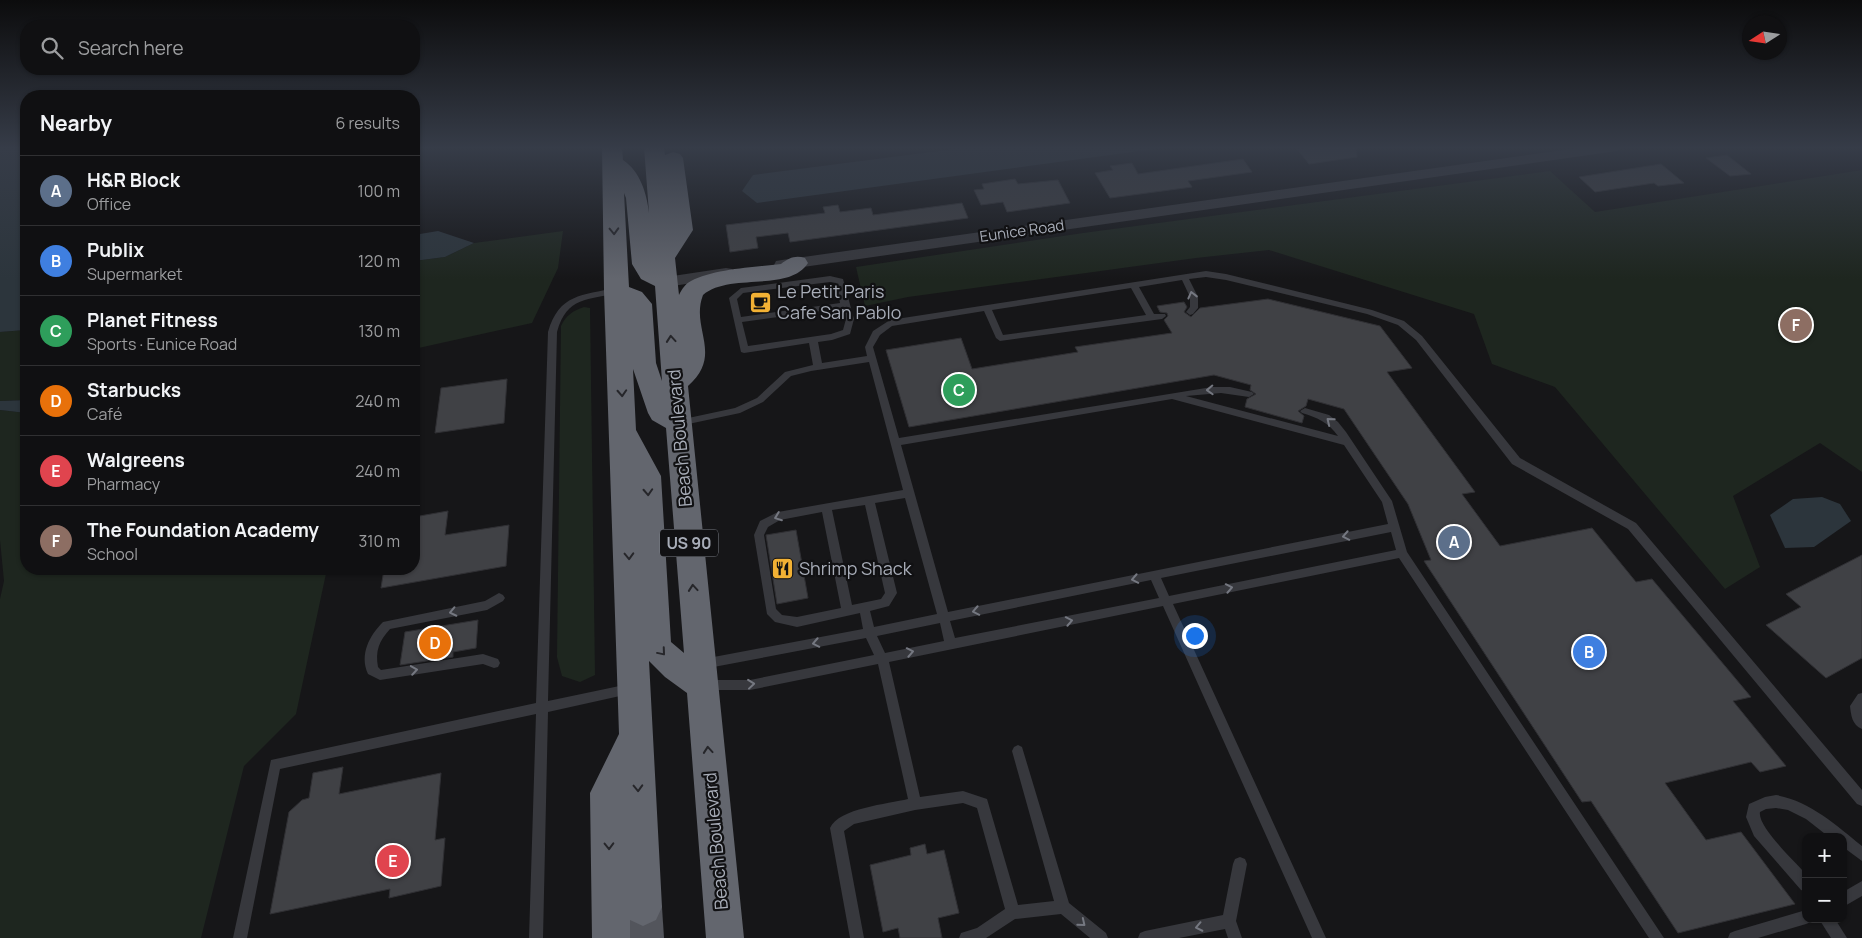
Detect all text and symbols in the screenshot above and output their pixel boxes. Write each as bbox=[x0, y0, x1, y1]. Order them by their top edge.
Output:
north arrow bbox=[1742, 15, 1787, 60]
search box bbox=[20, 20, 420, 75]
icon: search bbox=[38, 34, 66, 62]
text: Search here bbox=[78, 35, 184, 61]
text: Nearby bbox=[40, 109, 112, 137]
text: 6 results bbox=[335, 112, 400, 134]
text: H&R Block bbox=[87, 167, 180, 193]
text: A bbox=[51, 180, 61, 202]
text: 100 m bbox=[357, 180, 400, 202]
text: Office bbox=[87, 193, 131, 215]
street label: Eunice Road bbox=[978, 214, 1066, 247]
one-way arrow bbox=[609, 228, 619, 235]
text: Publix bbox=[87, 237, 144, 263]
text: B bbox=[51, 250, 61, 272]
text: 120 m bbox=[358, 250, 400, 272]
text: Supermarket bbox=[87, 263, 183, 285]
place label: Le Petit Paris Cafe San Pablo bbox=[777, 279, 901, 324]
cafe icon: Le Petit Paris Cafe San Pablo bbox=[749, 290, 773, 314]
one-way arrow bbox=[1187, 290, 1198, 299]
pin: F bbox=[1780, 306, 1812, 344]
text: Planet Fitness bbox=[87, 307, 218, 333]
text: C bbox=[50, 320, 62, 342]
text: 130 m bbox=[358, 320, 400, 342]
text: Sports · Eunice Road bbox=[87, 333, 237, 355]
one-way arrow bbox=[666, 335, 677, 343]
street label: Beach Boulevard bbox=[661, 368, 697, 508]
pin: C bbox=[943, 371, 975, 409]
text: Starbucks bbox=[87, 377, 181, 403]
one-way arrow bbox=[1206, 385, 1214, 395]
text: D bbox=[50, 390, 62, 412]
text: 240 m bbox=[355, 390, 400, 412]
one-way arrow bbox=[616, 390, 627, 398]
text: Café bbox=[87, 403, 122, 425]
one-way arrow bbox=[1327, 419, 1336, 427]
text: Walgreens bbox=[87, 447, 185, 473]
text: E bbox=[51, 460, 61, 482]
text: 240 m bbox=[355, 460, 400, 482]
text: Pharmacy bbox=[87, 473, 160, 495]
one-way arrow bbox=[643, 488, 654, 496]
one-way arrow bbox=[774, 511, 783, 521]
text: The Foundation Academy bbox=[87, 517, 319, 543]
pin: A bbox=[1438, 523, 1470, 561]
text: F bbox=[52, 530, 60, 552]
text: 310 m bbox=[358, 530, 400, 552]
road number: US 90 bbox=[660, 530, 718, 556]
one-way arrow bbox=[1341, 531, 1350, 541]
text: School bbox=[87, 543, 138, 565]
one-way arrow bbox=[624, 552, 634, 560]
place label: Shrimp Shack bbox=[799, 556, 913, 580]
restaurant icon: Shrimp Shack bbox=[771, 557, 795, 581]
one-way arrow bbox=[1131, 573, 1140, 584]
one-way arrow bbox=[688, 584, 699, 592]
one-way arrow bbox=[1224, 584, 1233, 594]
one-way arrow bbox=[971, 605, 980, 615]
one-way arrow bbox=[448, 606, 457, 616]
one-way arrow bbox=[1065, 616, 1074, 626]
your location bbox=[1182, 623, 1208, 649]
pin: D bbox=[419, 624, 451, 662]
pin: B bbox=[1573, 633, 1605, 671]
one-way arrow bbox=[812, 637, 821, 647]
one-way arrow bbox=[656, 646, 664, 655]
one-way arrow bbox=[906, 648, 914, 658]
one-way arrow bbox=[410, 665, 419, 675]
one-way arrow bbox=[747, 679, 755, 690]
one-way arrow bbox=[702, 746, 713, 754]
street label: Beach Boulevard bbox=[697, 771, 733, 911]
one-way arrow bbox=[633, 784, 644, 792]
map controls bbox=[1802, 833, 1847, 923]
button: + bbox=[1802, 833, 1847, 878]
pin: E bbox=[377, 842, 409, 880]
one-way arrow bbox=[604, 843, 615, 851]
button: − bbox=[1802, 878, 1847, 923]
one-way arrow bbox=[1076, 917, 1085, 925]
one-way arrow bbox=[1195, 921, 1203, 932]

